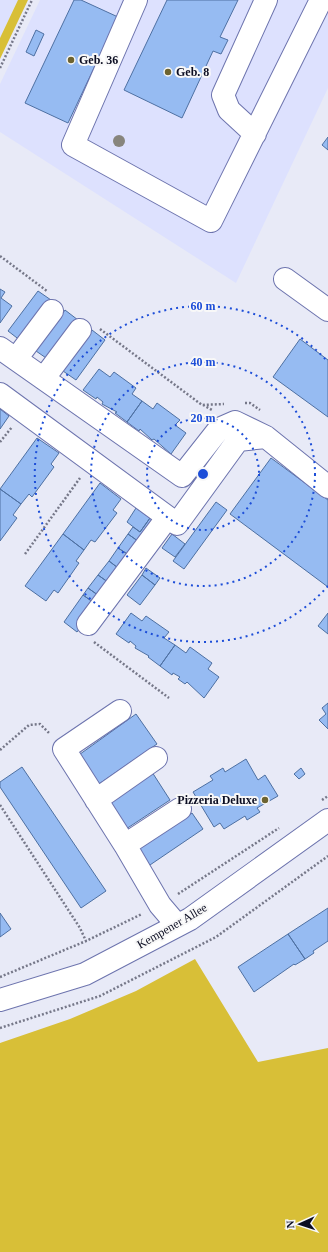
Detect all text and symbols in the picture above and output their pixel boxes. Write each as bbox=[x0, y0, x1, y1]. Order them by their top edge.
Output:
place label: Geb. 36 bbox=[79, 53, 118, 67]
marker: Geb. 36 bbox=[66, 55, 76, 65]
place label: Geb. 8 bbox=[176, 65, 209, 79]
marker: Geb. 8 bbox=[163, 67, 173, 77]
text: 60 m bbox=[191, 299, 216, 313]
text: 40 m bbox=[191, 355, 216, 369]
text: 20 m bbox=[191, 411, 216, 425]
centre of rings bbox=[196, 467, 210, 481]
place label: Pizzeria Deluxe bbox=[177, 793, 258, 807]
marker: Pizzeria Deluxe bbox=[260, 795, 270, 805]
street label: Kempener Allee bbox=[135, 900, 209, 952]
north arrow bbox=[280, 1204, 320, 1244]
text: N bbox=[284, 1220, 296, 1229]

